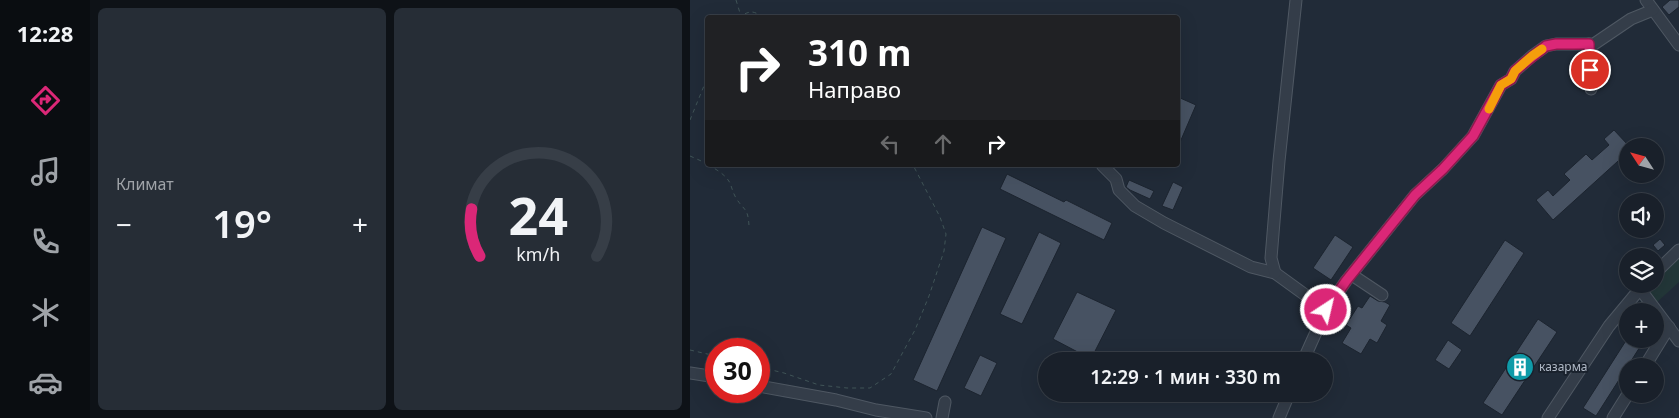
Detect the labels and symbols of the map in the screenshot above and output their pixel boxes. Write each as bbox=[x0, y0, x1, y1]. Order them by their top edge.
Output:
pin bbox=[1569, 49, 1611, 91]
north arrow bbox=[1619, 138, 1664, 182]
position arrow bbox=[1299, 283, 1351, 335]
speed limit sign: 30 bbox=[705, 338, 770, 403]
building icon: казарма bbox=[1505, 352, 1535, 382]
place label: казарма bbox=[1539, 358, 1588, 375]

